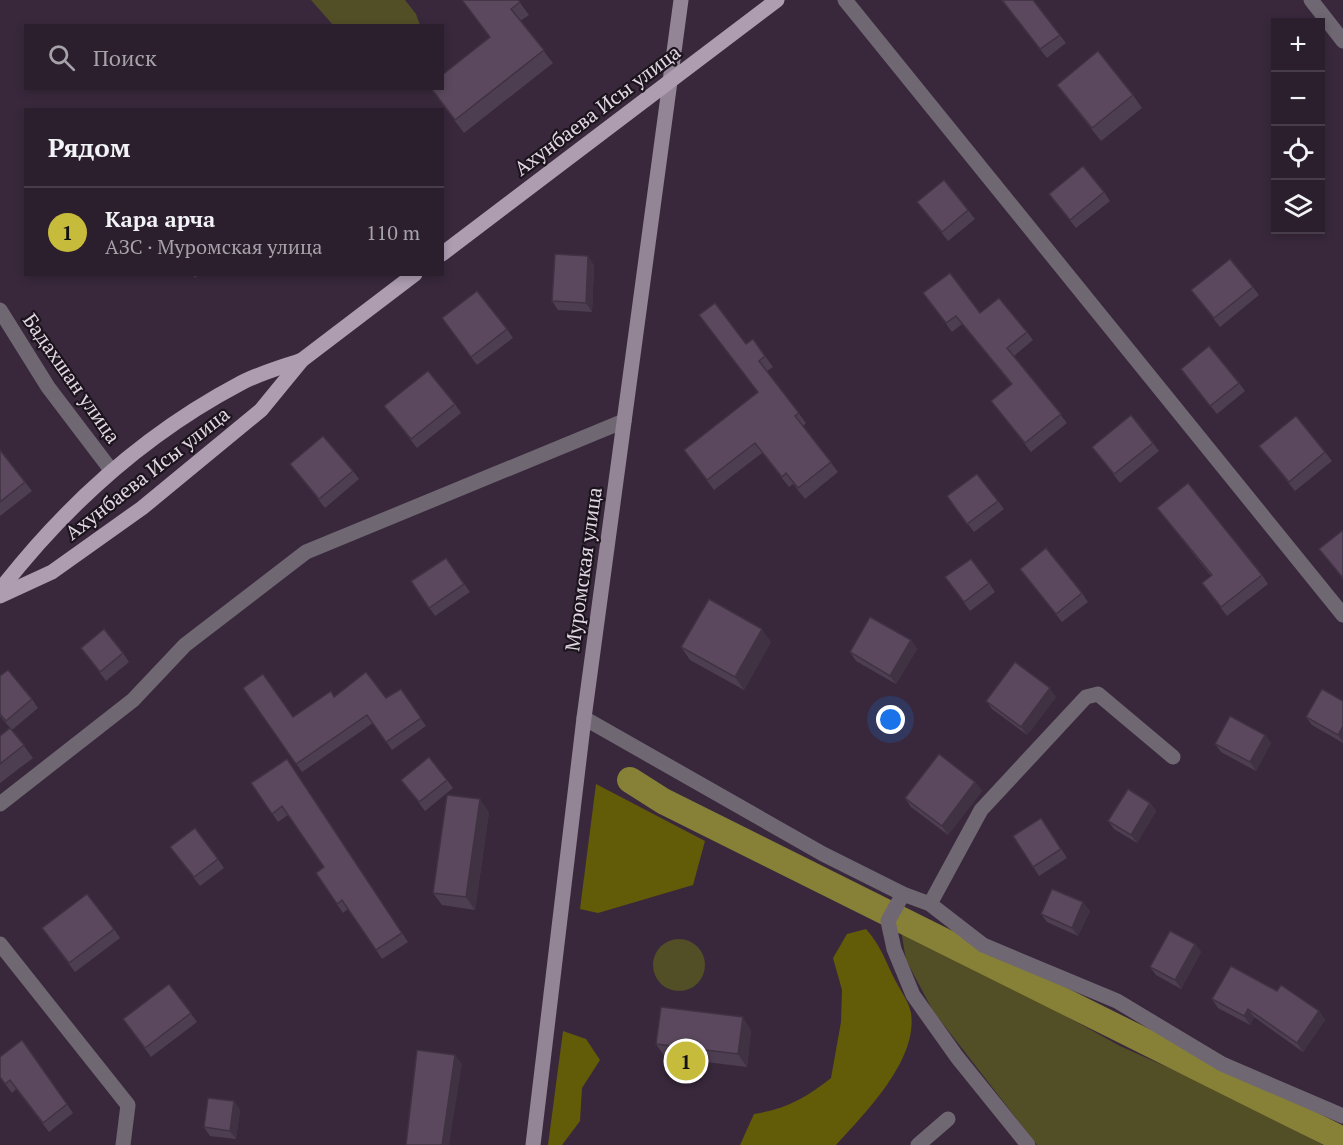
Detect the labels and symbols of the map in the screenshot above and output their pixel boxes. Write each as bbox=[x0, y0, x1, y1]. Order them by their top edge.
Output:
street label: Ахунбаева Исы улица bbox=[508, 38, 686, 182]
street label: Бадахшан улица bbox=[17, 308, 127, 448]
street label: Ахунбаева Исы улица bbox=[59, 400, 235, 546]
street label: Муромская улица bbox=[558, 485, 608, 653]
your location bbox=[876, 705, 905, 734]
pin: 1 bbox=[666, 1038, 706, 1084]

